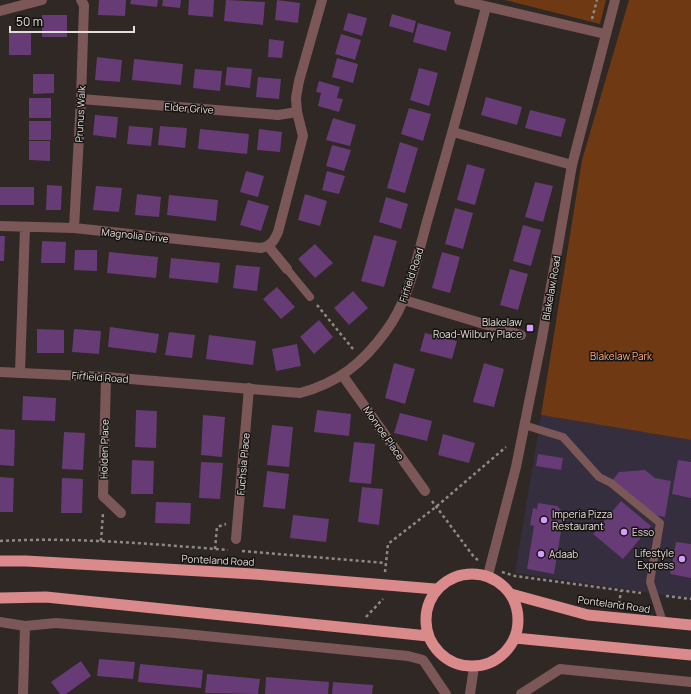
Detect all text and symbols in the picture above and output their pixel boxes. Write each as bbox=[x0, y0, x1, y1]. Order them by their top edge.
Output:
scale bar bbox=[10, 8, 134, 34]
text: 50 m bbox=[16, 13, 43, 30]
street label: Prunus Walk bbox=[72, 84, 89, 143]
street label: Elder Grive bbox=[164, 99, 214, 117]
street label: Magnolia Drive bbox=[101, 225, 169, 245]
street label: Firfield Road bbox=[396, 246, 426, 304]
street label: Blakelaw Road bbox=[538, 254, 564, 322]
place label: Blakelaw Road-Wilbury Place bbox=[433, 315, 522, 341]
marker: Blakelaw Road-Wilbury Place bbox=[525, 323, 535, 333]
park label: Blakelaw Park bbox=[590, 349, 653, 363]
street label: Firfield Road bbox=[71, 368, 129, 386]
street label: Monroe Place bbox=[360, 403, 408, 463]
street label: Holden Place bbox=[96, 419, 112, 479]
street label: Fuchsia Place bbox=[233, 432, 253, 496]
place label: Imperia Pizza Restaurant bbox=[552, 507, 612, 533]
marker: Imperia Pizza Restaurant bbox=[539, 515, 549, 525]
place label: Esso bbox=[632, 525, 654, 539]
marker: Esso bbox=[619, 527, 629, 537]
place label: Lifestyle Express bbox=[635, 546, 674, 572]
place label: Adaab bbox=[549, 547, 578, 561]
marker: Adaab bbox=[536, 549, 546, 559]
street label: Ponteland Road bbox=[181, 551, 255, 569]
marker: Lifestyle Express bbox=[677, 554, 687, 564]
street label: Ponteland Road bbox=[577, 592, 651, 616]

